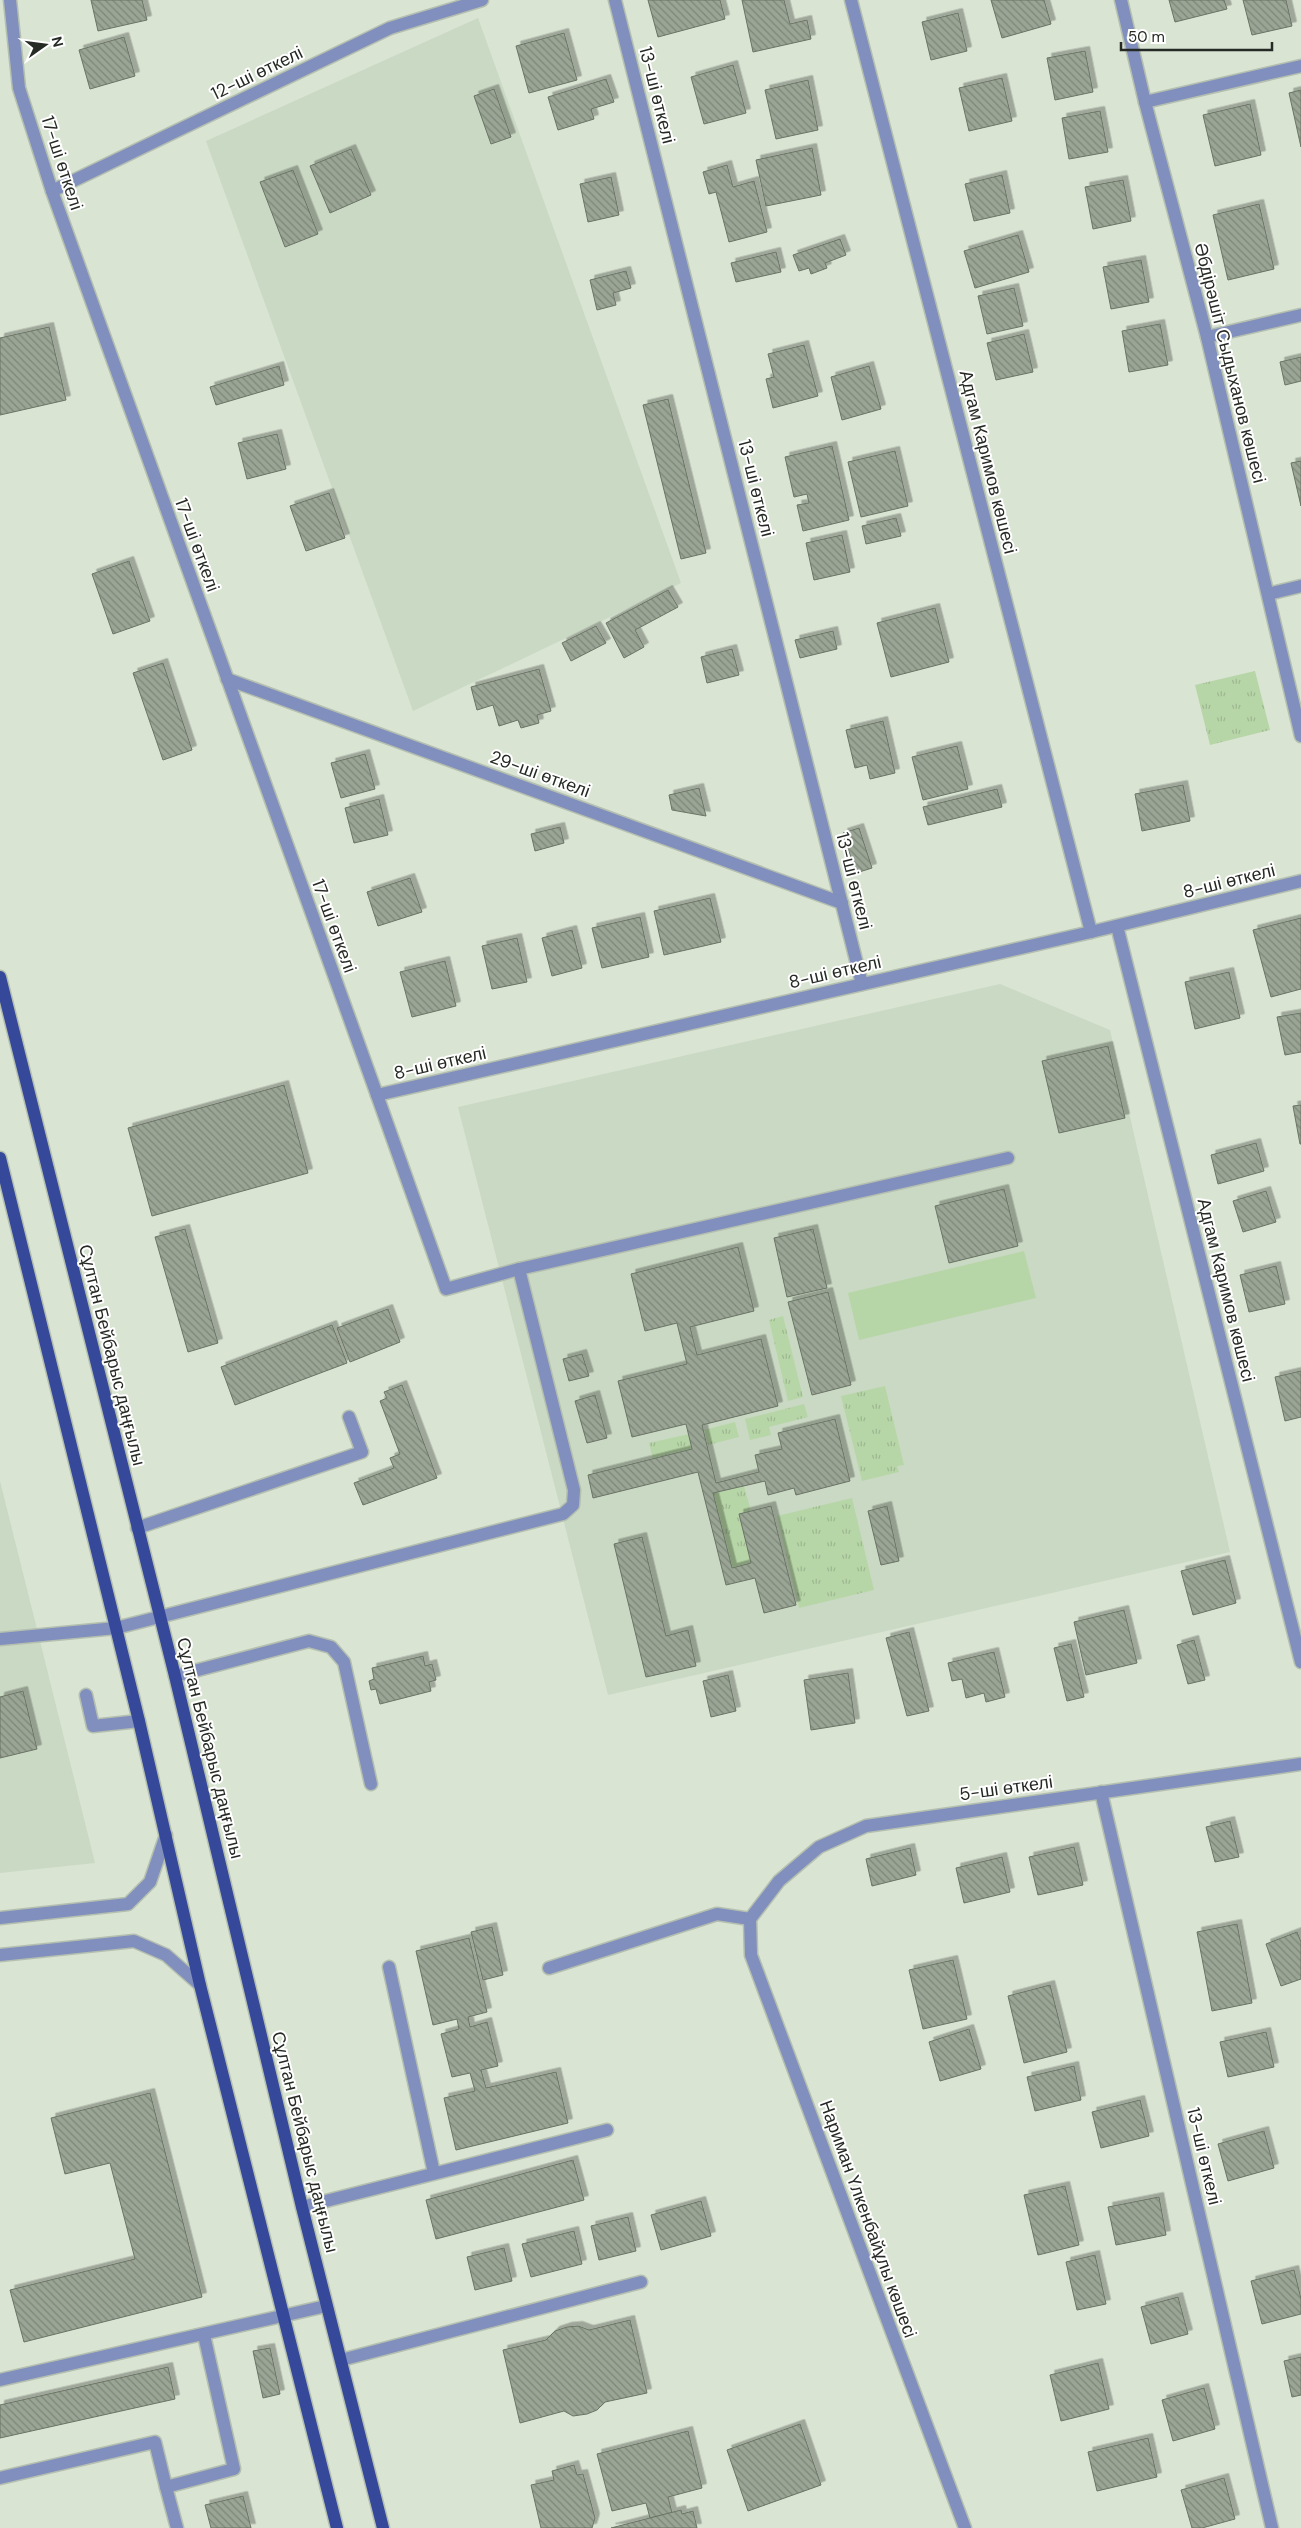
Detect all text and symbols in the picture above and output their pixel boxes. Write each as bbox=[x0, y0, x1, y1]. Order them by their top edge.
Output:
north arrow bbox=[20, 20, 70, 70]
scale bar bbox=[1121, 20, 1272, 52]
text: 50 m bbox=[1128, 27, 1165, 47]
text: N bbox=[48, 35, 68, 49]
street label: 12-ші өткелі bbox=[207, 40, 307, 106]
street label: 13-ші өткелі bbox=[633, 44, 681, 146]
street label: 17-ші өткелі bbox=[35, 113, 89, 213]
street label: Әбдірәшіт Сыдыханов көшесі bbox=[1188, 240, 1272, 486]
street label: Адгам Каримов көшесі bbox=[954, 368, 1022, 556]
street label: 13-ші өткелі bbox=[732, 437, 780, 539]
street label: 17-ші өткелі bbox=[169, 495, 225, 595]
street label: 29-ші өткелі bbox=[487, 745, 593, 803]
street label: 13-ші өткелі bbox=[830, 830, 878, 932]
street label: 8-ші өткелі bbox=[1180, 858, 1278, 904]
street label: 17-ші өткелі bbox=[306, 876, 362, 976]
street label: 8-ші өткелі bbox=[786, 950, 884, 994]
street label: 8-ші өткелі bbox=[391, 1041, 489, 1085]
street label: Адгам Каримов көшесі bbox=[1192, 1196, 1260, 1384]
street label: Сұлтан Бейбарыс даңғылы bbox=[73, 1242, 151, 1468]
street label: Сұлтан Бейбарыс даңғылы bbox=[171, 1635, 249, 1861]
street label: 5-ші өткелі bbox=[958, 1770, 1054, 1806]
street label: Сұлтан Бейбарыс даңғылы bbox=[266, 2029, 344, 2255]
street label: Нариман Үлкенбайұлы көшесі bbox=[814, 2097, 922, 2341]
street label: 13-ші өткелі bbox=[1181, 2105, 1227, 2207]

